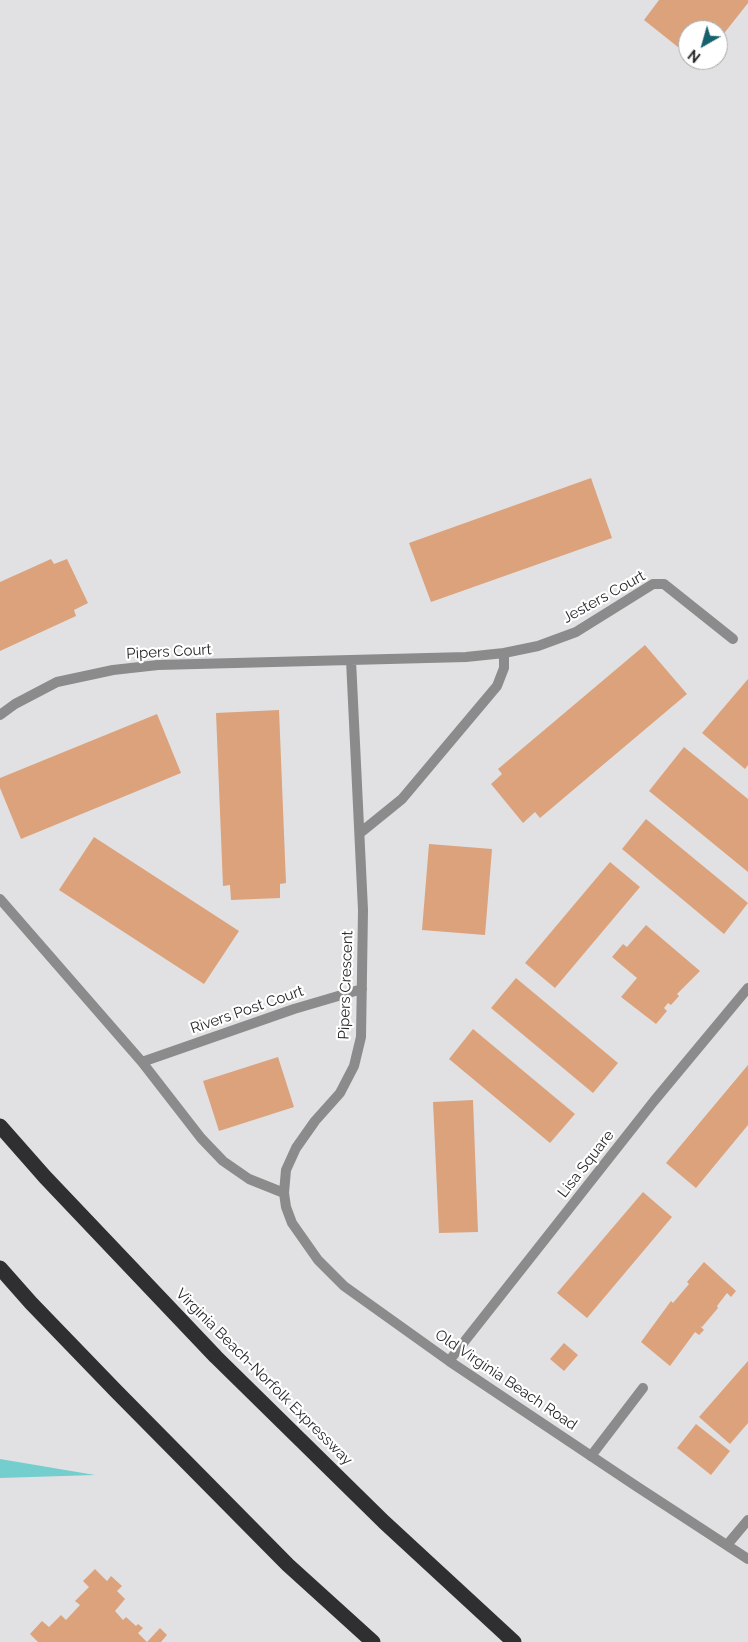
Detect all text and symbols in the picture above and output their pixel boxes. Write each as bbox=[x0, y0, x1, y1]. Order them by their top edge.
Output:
north arrow bbox=[678, 20, 728, 70]
text: N bbox=[685, 46, 704, 66]
street label: Jesters Court bbox=[560, 567, 648, 627]
street label: Pipers Court bbox=[126, 641, 212, 663]
street label: Pipers Crescent bbox=[335, 930, 357, 1040]
street label: Rivers Post Court bbox=[188, 982, 306, 1038]
street label: Lisa Square bbox=[554, 1127, 618, 1201]
street label: Virginia Beach-Norfolk Expressway bbox=[172, 1285, 356, 1469]
street label: Old Virginia Beach Road bbox=[432, 1326, 580, 1434]

